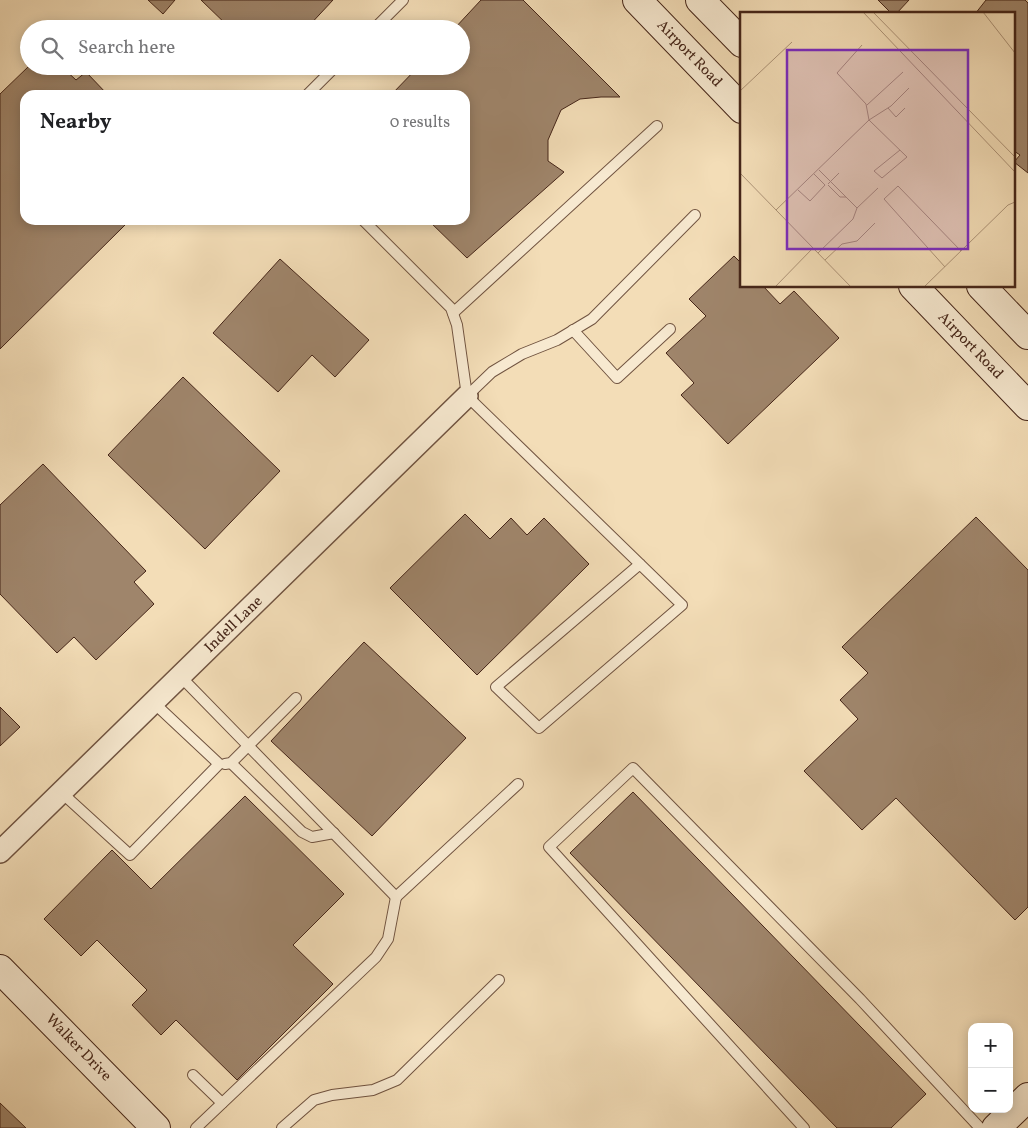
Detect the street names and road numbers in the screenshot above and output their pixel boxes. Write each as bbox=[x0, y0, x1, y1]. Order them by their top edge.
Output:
street label: Airport Road bbox=[651, 16, 727, 92]
street label: Airport Road bbox=[932, 308, 1008, 384]
street label: Indell Lane bbox=[200, 592, 268, 658]
street label: Walker Drive bbox=[40, 1009, 116, 1087]

